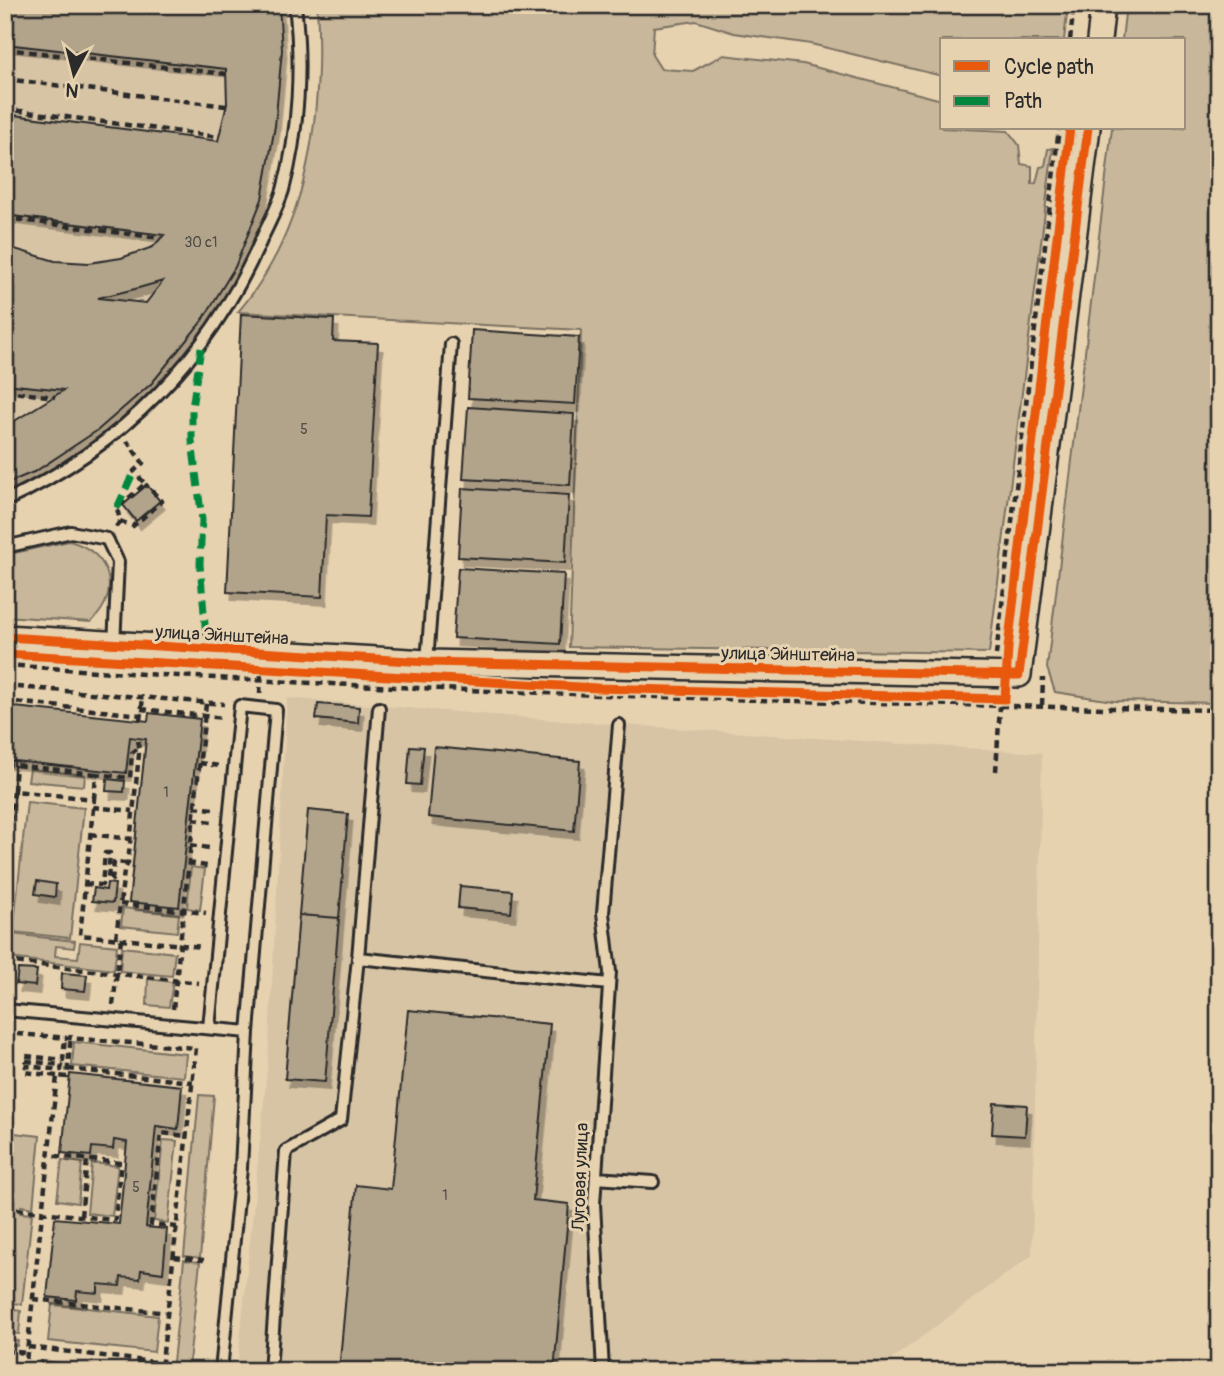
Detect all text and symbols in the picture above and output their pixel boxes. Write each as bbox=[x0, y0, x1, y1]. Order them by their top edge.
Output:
north arrow bbox=[38, 38, 108, 108]
legend bbox=[940, 38, 1186, 130]
text: Cycle path bbox=[1004, 54, 1094, 81]
text: N bbox=[64, 77, 80, 103]
text: Path bbox=[1004, 88, 1042, 115]
house number: 30 с1 bbox=[185, 234, 218, 251]
house number: 5 bbox=[300, 421, 308, 438]
street label: улица Эйнштейна bbox=[154, 620, 289, 650]
street label: улица Эйнштейна bbox=[720, 642, 855, 667]
house number: 1 bbox=[163, 784, 169, 801]
street label: Луговая улица bbox=[567, 1122, 594, 1233]
house number: 5 bbox=[132, 1179, 140, 1196]
house number: 1 bbox=[442, 1187, 448, 1204]

